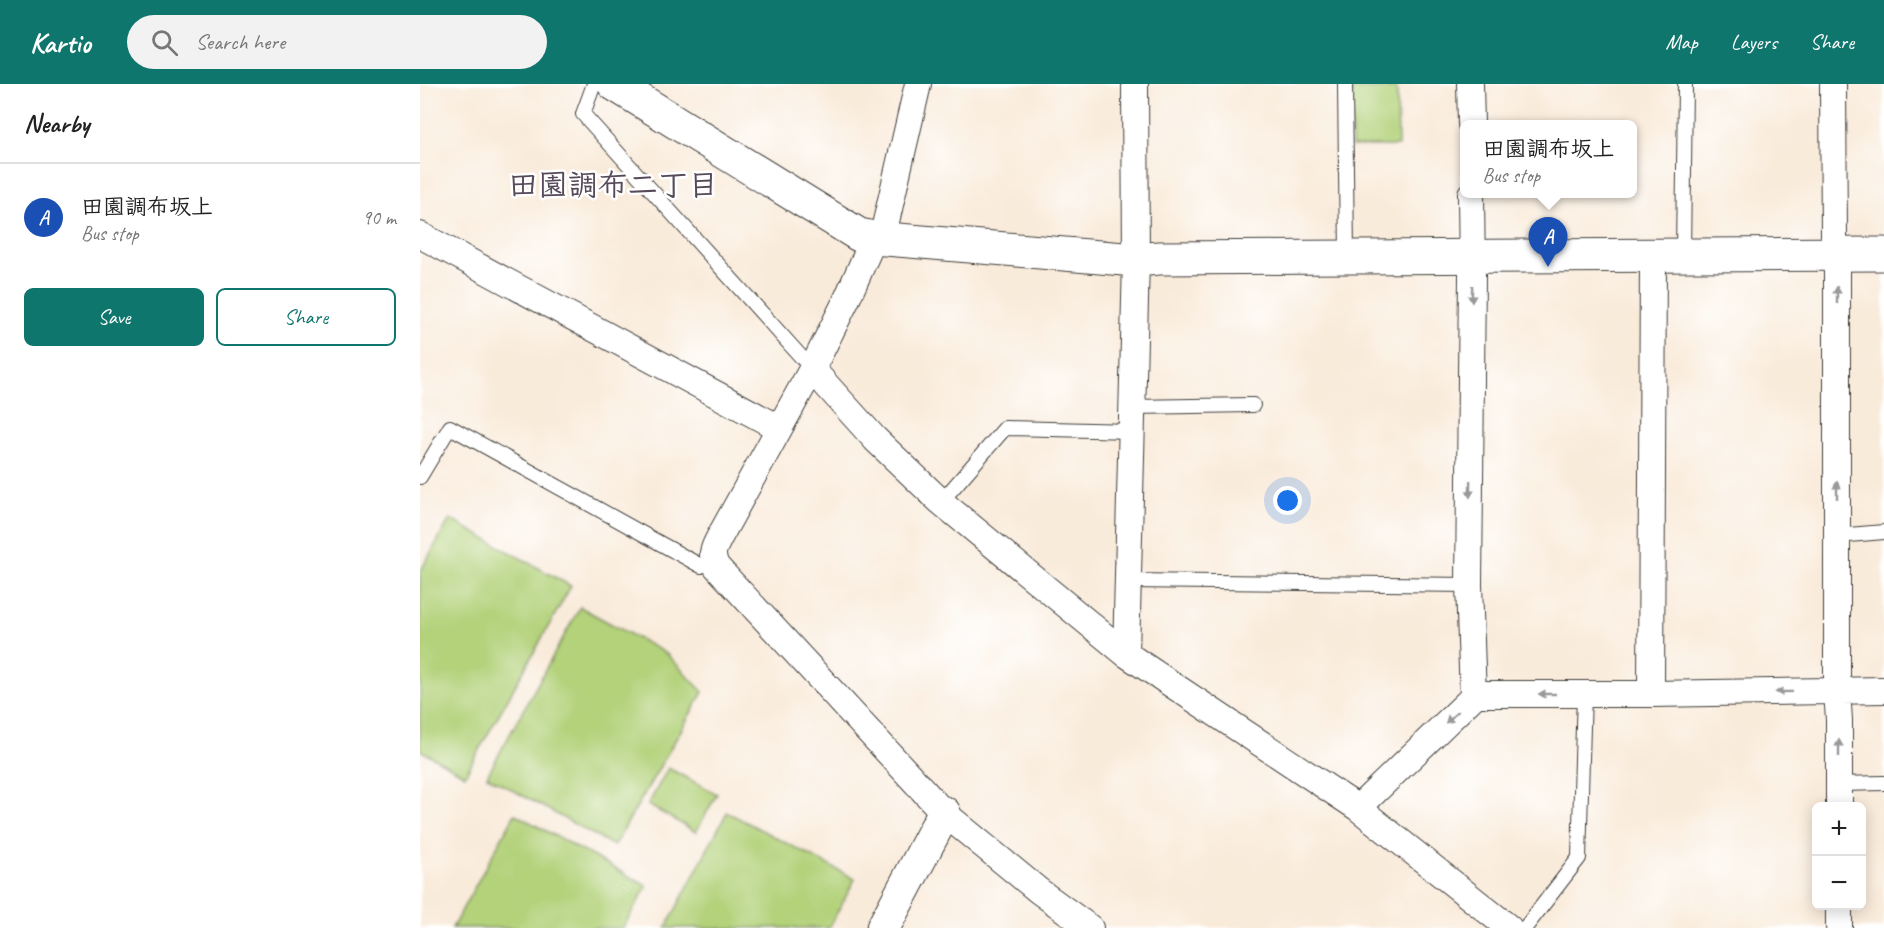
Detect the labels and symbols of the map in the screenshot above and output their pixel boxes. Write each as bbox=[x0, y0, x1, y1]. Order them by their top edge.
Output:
district label: 田園調布二丁目 bbox=[508, 166, 718, 204]
pin: A bbox=[1528, 218, 1568, 267]
one-way arrow bbox=[1467, 284, 1477, 303]
one-way arrow bbox=[1832, 286, 1842, 305]
one-way arrow bbox=[1465, 479, 1475, 498]
one-way arrow bbox=[1832, 481, 1842, 500]
your location bbox=[1273, 486, 1302, 515]
one-way arrow bbox=[1774, 687, 1793, 697]
one-way arrow bbox=[1537, 689, 1556, 699]
one-way arrow bbox=[1444, 710, 1459, 724]
one-way arrow bbox=[1834, 739, 1844, 758]

